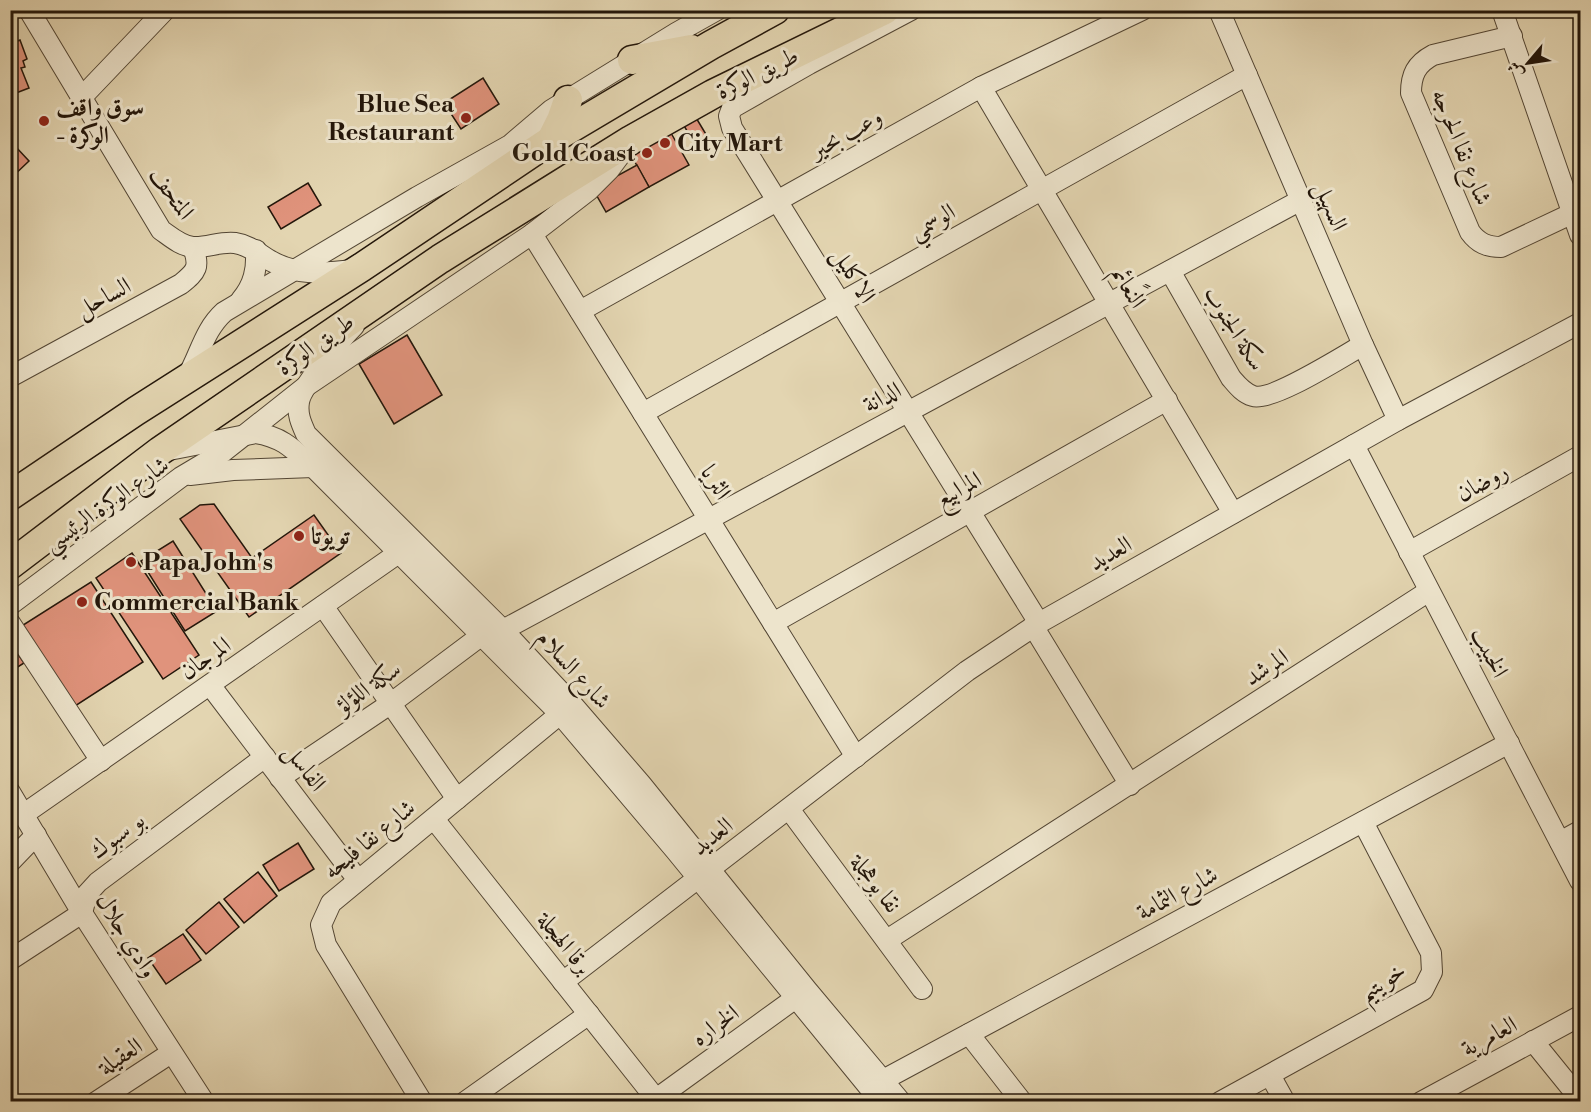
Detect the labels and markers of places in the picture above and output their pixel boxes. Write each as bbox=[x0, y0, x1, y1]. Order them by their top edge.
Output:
place label: Blue Sea Restaurant bbox=[328, 90, 455, 148]
place label: سوق واقف - الوكرة bbox=[56, 93, 144, 151]
marker: Blue Sea Restaurant bbox=[459, 111, 473, 125]
marker: سوق واقف - الوكرة bbox=[37, 114, 51, 128]
place label: City Mart bbox=[677, 129, 783, 159]
marker: City Mart bbox=[658, 136, 672, 150]
place label: Gold Coast bbox=[512, 139, 635, 169]
marker: Gold Coast bbox=[640, 146, 654, 160]
place label: تويوتا bbox=[311, 522, 351, 552]
marker: تويوتا bbox=[292, 529, 306, 543]
place label: Papa John's bbox=[143, 548, 273, 578]
marker: Papa John's bbox=[124, 555, 138, 569]
place label: Commercial Bank bbox=[94, 588, 300, 618]
marker: Commercial Bank bbox=[75, 595, 89, 609]

